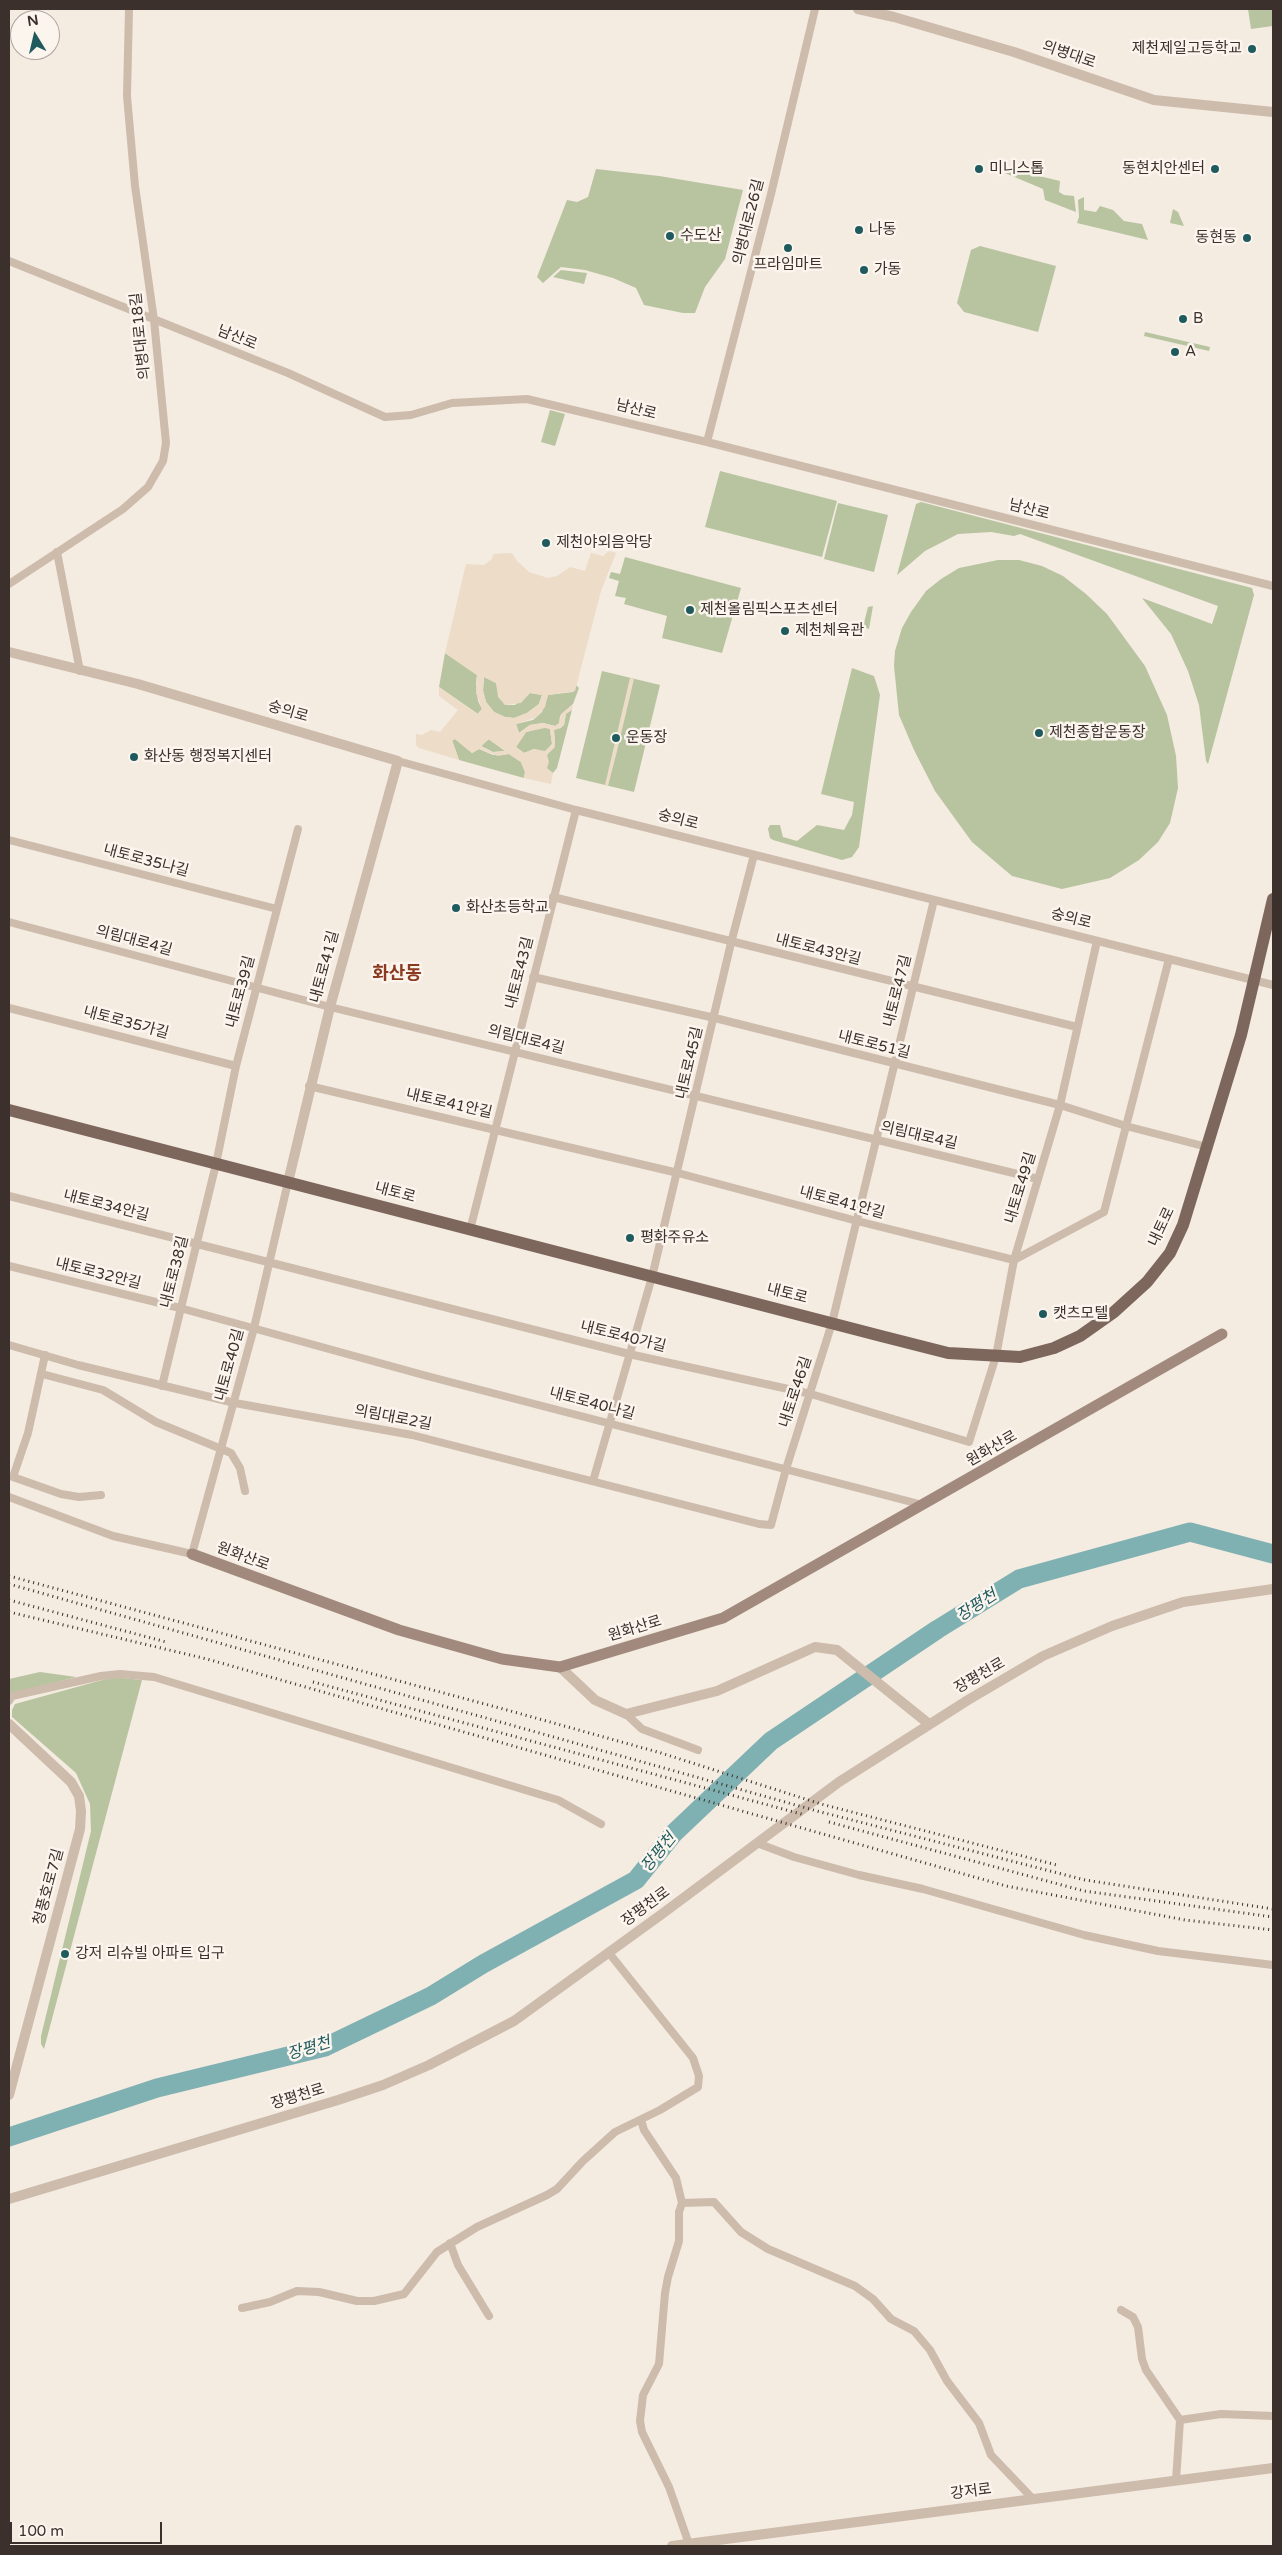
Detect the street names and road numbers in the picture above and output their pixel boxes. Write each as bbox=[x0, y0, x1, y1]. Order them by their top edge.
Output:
street label: 의병대로 bbox=[1040, 38, 1098, 72]
street label: 의병대로26길 bbox=[730, 177, 768, 267]
street label: 의병대로18길 bbox=[127, 291, 155, 381]
street label: 남산로 bbox=[214, 322, 260, 354]
street label: 남산로 bbox=[614, 396, 658, 424]
street label: 남산로 bbox=[1007, 496, 1051, 524]
street label: 숭의로 bbox=[266, 698, 310, 726]
street label: 숭의로 bbox=[656, 806, 700, 834]
street label: 내토로35나길 bbox=[101, 841, 191, 881]
street label: 숭의로 bbox=[1049, 905, 1093, 933]
street label: 의림대로4길 bbox=[94, 922, 174, 960]
street label: 내토로41길 bbox=[307, 929, 343, 1005]
street label: 내토로43안길 bbox=[773, 931, 863, 969]
street label: 내토로43길 bbox=[502, 935, 538, 1011]
street label: 내토로47길 bbox=[880, 953, 916, 1029]
street label: 내토로39길 bbox=[223, 954, 259, 1030]
street label: 내토로35가길 bbox=[81, 1003, 171, 1043]
street label: 의림대로4길 bbox=[486, 1022, 566, 1058]
street label: 내토로45길 bbox=[673, 1025, 707, 1101]
street label: 내토로51길 bbox=[836, 1027, 912, 1063]
street label: 내토로41안길 bbox=[404, 1085, 494, 1123]
street label: 의림대로4길 bbox=[879, 1118, 959, 1154]
street label: 내토로49길 bbox=[1002, 1150, 1040, 1226]
street label: 내토로 bbox=[373, 1179, 417, 1207]
street label: 내토로41안길 bbox=[797, 1183, 887, 1223]
street label: 내토로34안길 bbox=[61, 1187, 151, 1225]
street label: 내토로 bbox=[1145, 1204, 1179, 1250]
street label: 내토로38길 bbox=[157, 1234, 193, 1310]
street label: 내토로32안길 bbox=[53, 1255, 143, 1293]
street label: 내토로 bbox=[765, 1280, 809, 1308]
street label: 내토로40가길 bbox=[578, 1318, 668, 1356]
street label: 내토로40길 bbox=[212, 1327, 248, 1403]
street label: 내토로46길 bbox=[776, 1354, 816, 1430]
street label: 내토로40나길 bbox=[547, 1384, 637, 1424]
street label: 의림대로2길 bbox=[353, 1402, 433, 1434]
street label: 원화산로 bbox=[964, 1427, 1020, 1471]
street label: 원화산로 bbox=[214, 1539, 272, 1575]
street label: 원화산로 bbox=[606, 1612, 664, 1646]
street label: 장평천로 bbox=[952, 1654, 1008, 1698]
street label: 청풍호로7길 bbox=[30, 1847, 68, 1927]
street label: 장평천로 bbox=[618, 1883, 674, 1931]
street label: 장평천로 bbox=[269, 2080, 327, 2114]
street label: 강저로 bbox=[949, 2481, 993, 2503]

